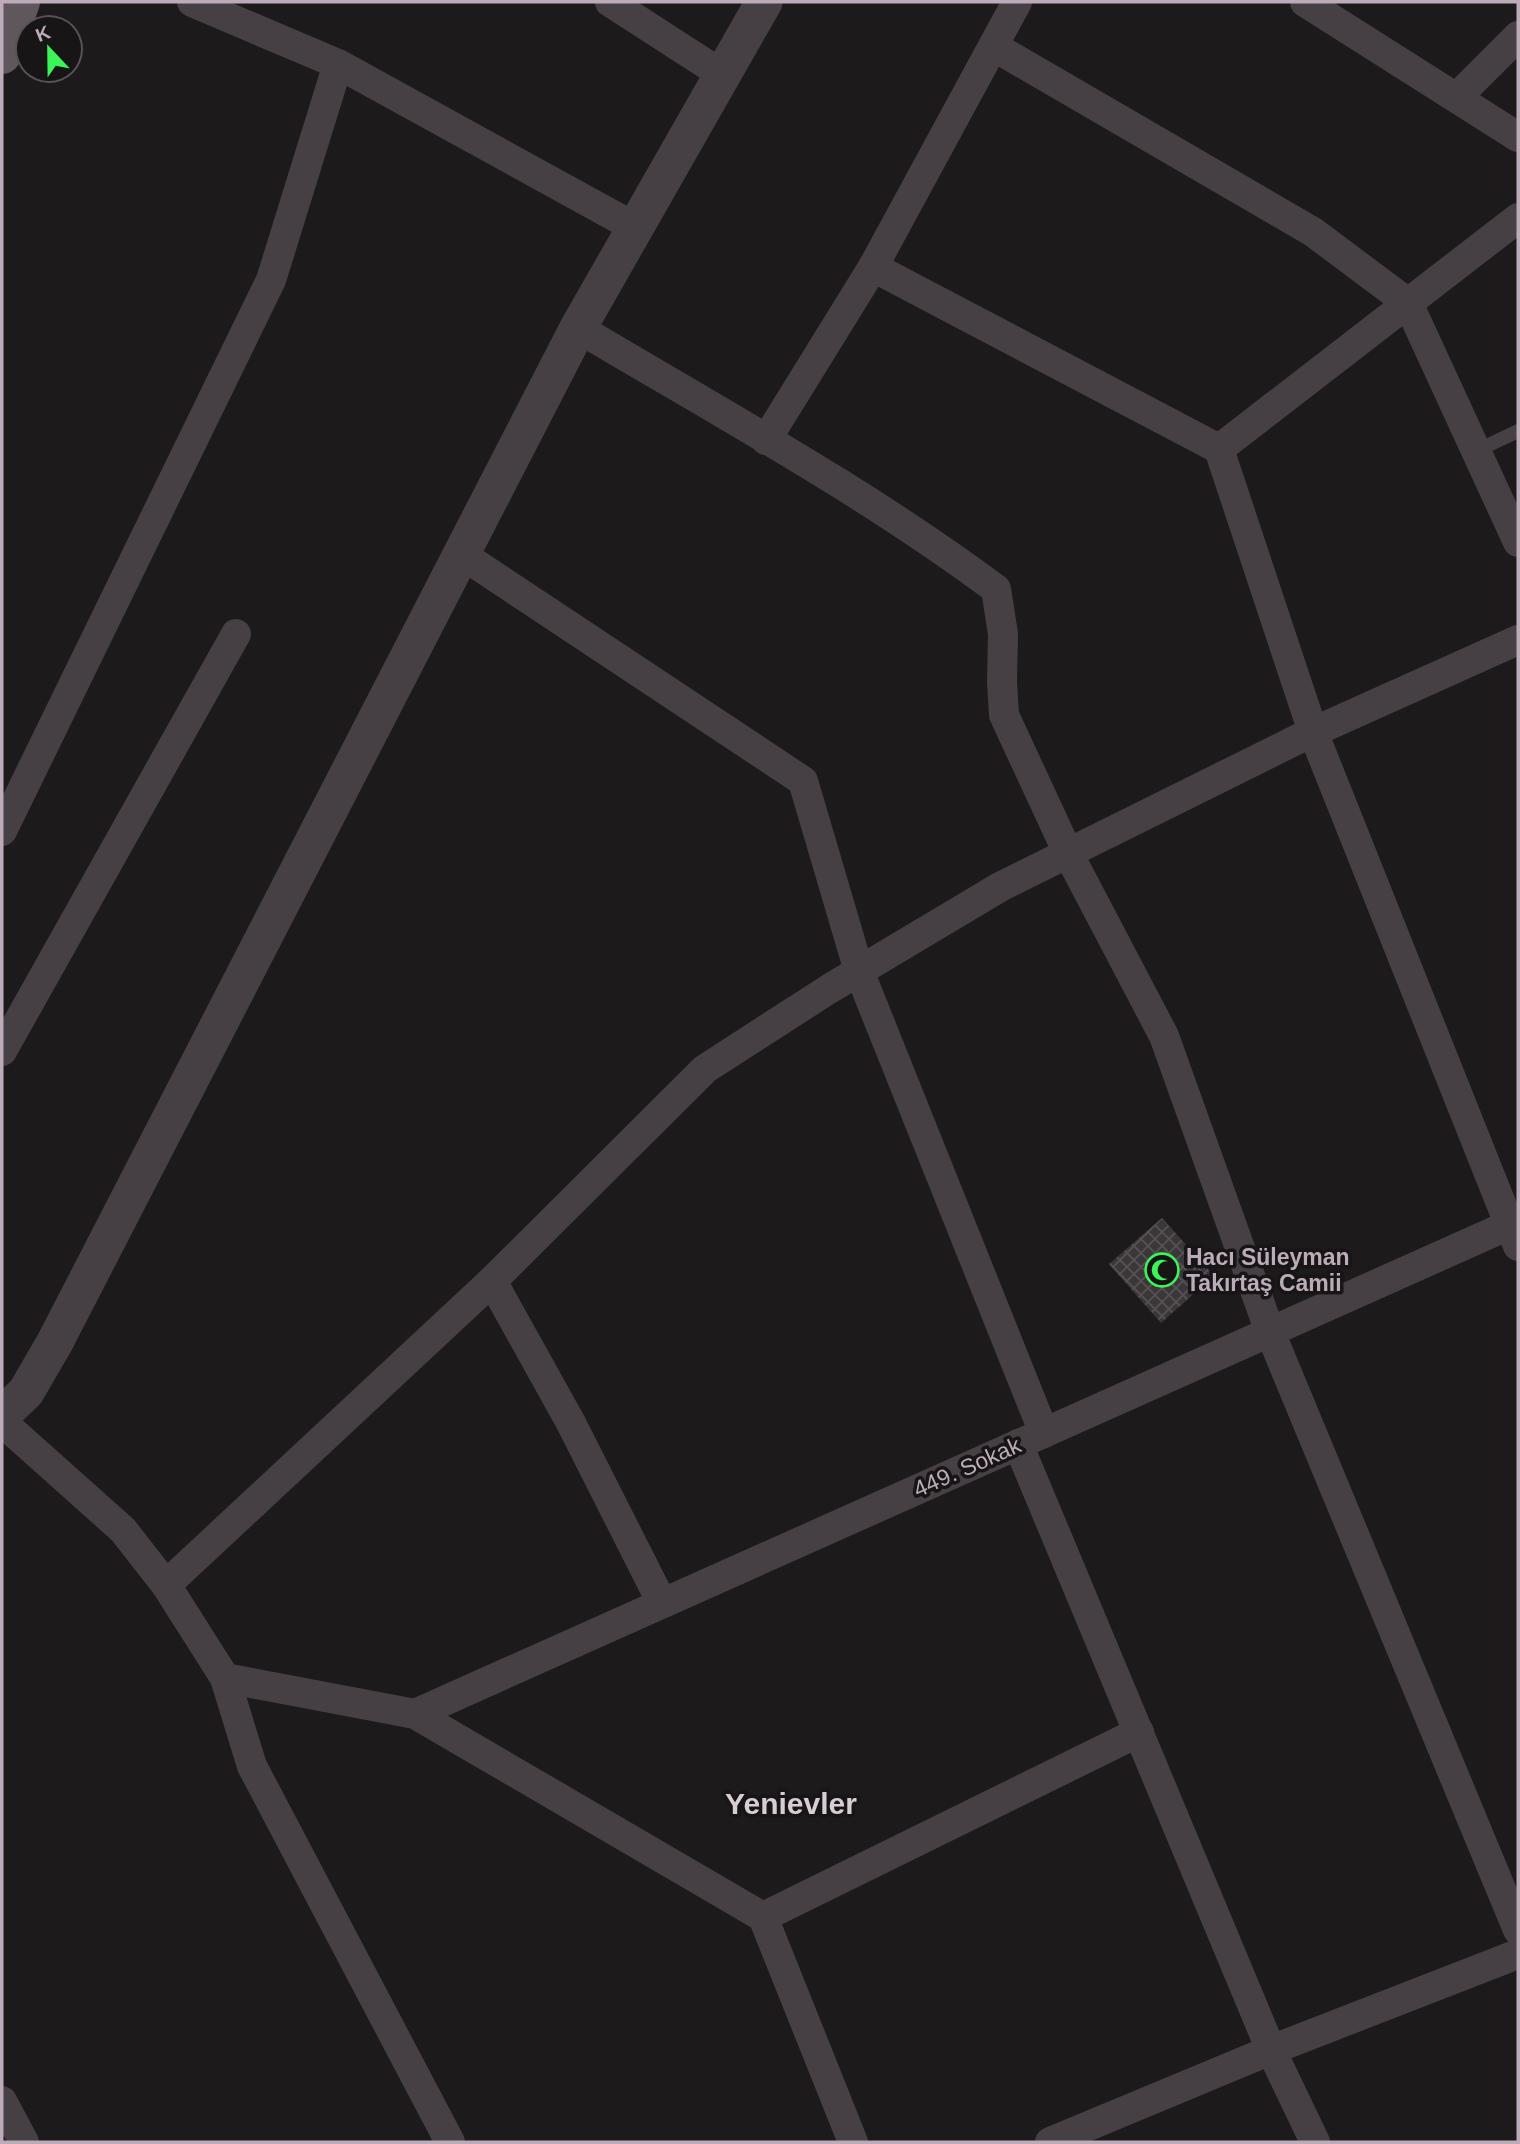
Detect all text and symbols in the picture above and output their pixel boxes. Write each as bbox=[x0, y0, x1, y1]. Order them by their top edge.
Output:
north arrow bbox=[14, 14, 84, 84]
text: K bbox=[33, 21, 53, 46]
place label: Hacı Süleyman Takırtaş Camii bbox=[1186, 1244, 1350, 1296]
mosque icon: Hacı Süleyman Takırtaş Camii bbox=[1143, 1251, 1181, 1289]
street label: 449. Sokak bbox=[909, 1432, 1025, 1502]
district label: Yenievler bbox=[725, 1787, 857, 1820]

